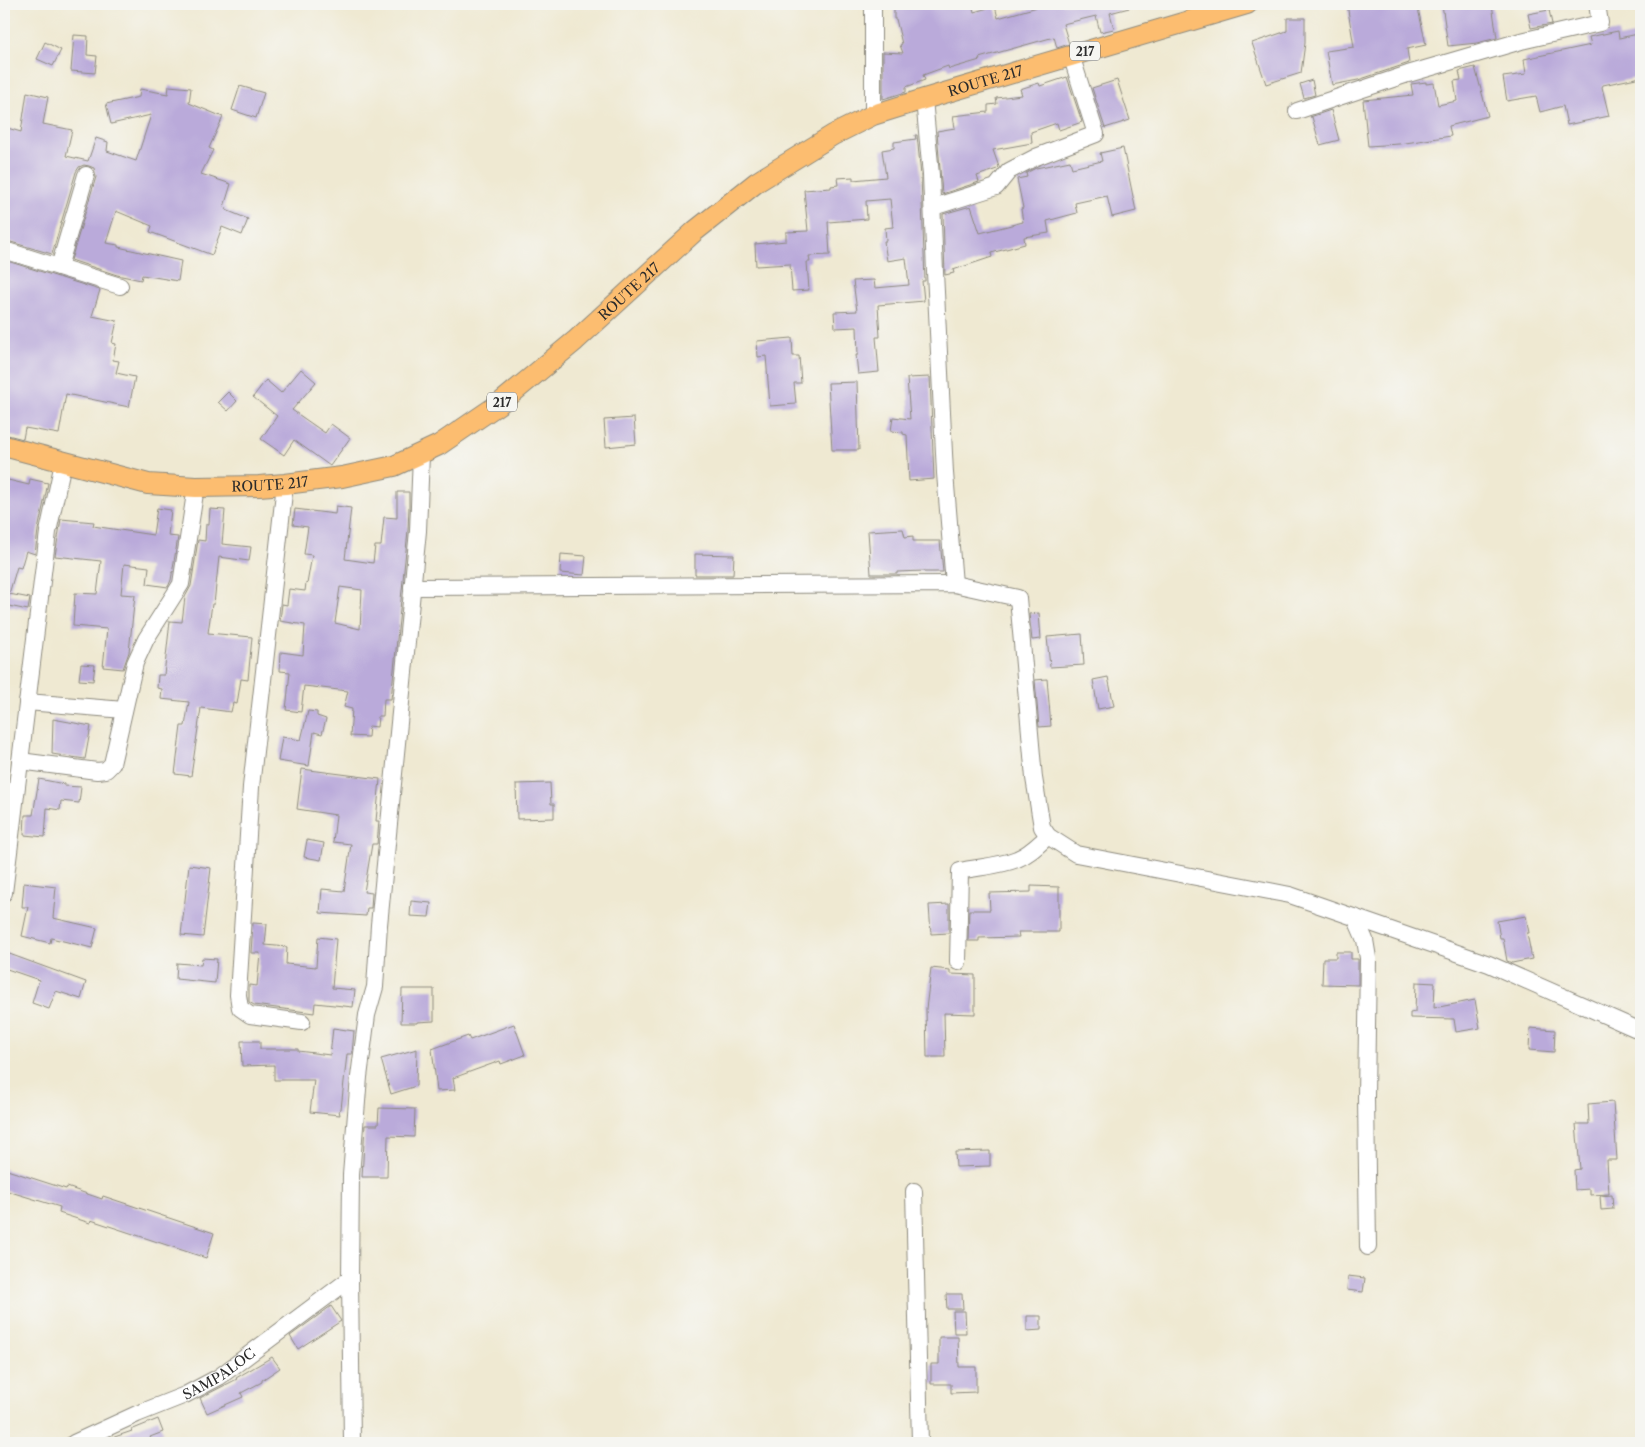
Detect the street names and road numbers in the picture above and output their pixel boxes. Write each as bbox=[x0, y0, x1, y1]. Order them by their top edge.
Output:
road number: 217 bbox=[1070, 41, 1100, 60]
street label: ROUTE 217 bbox=[946, 61, 1025, 100]
street label: ROUTE 217 bbox=[594, 259, 664, 324]
road number: 217 bbox=[487, 392, 517, 412]
street label: ROUTE 217 bbox=[231, 472, 310, 495]
street label: SAMPALOC bbox=[179, 1344, 259, 1404]

